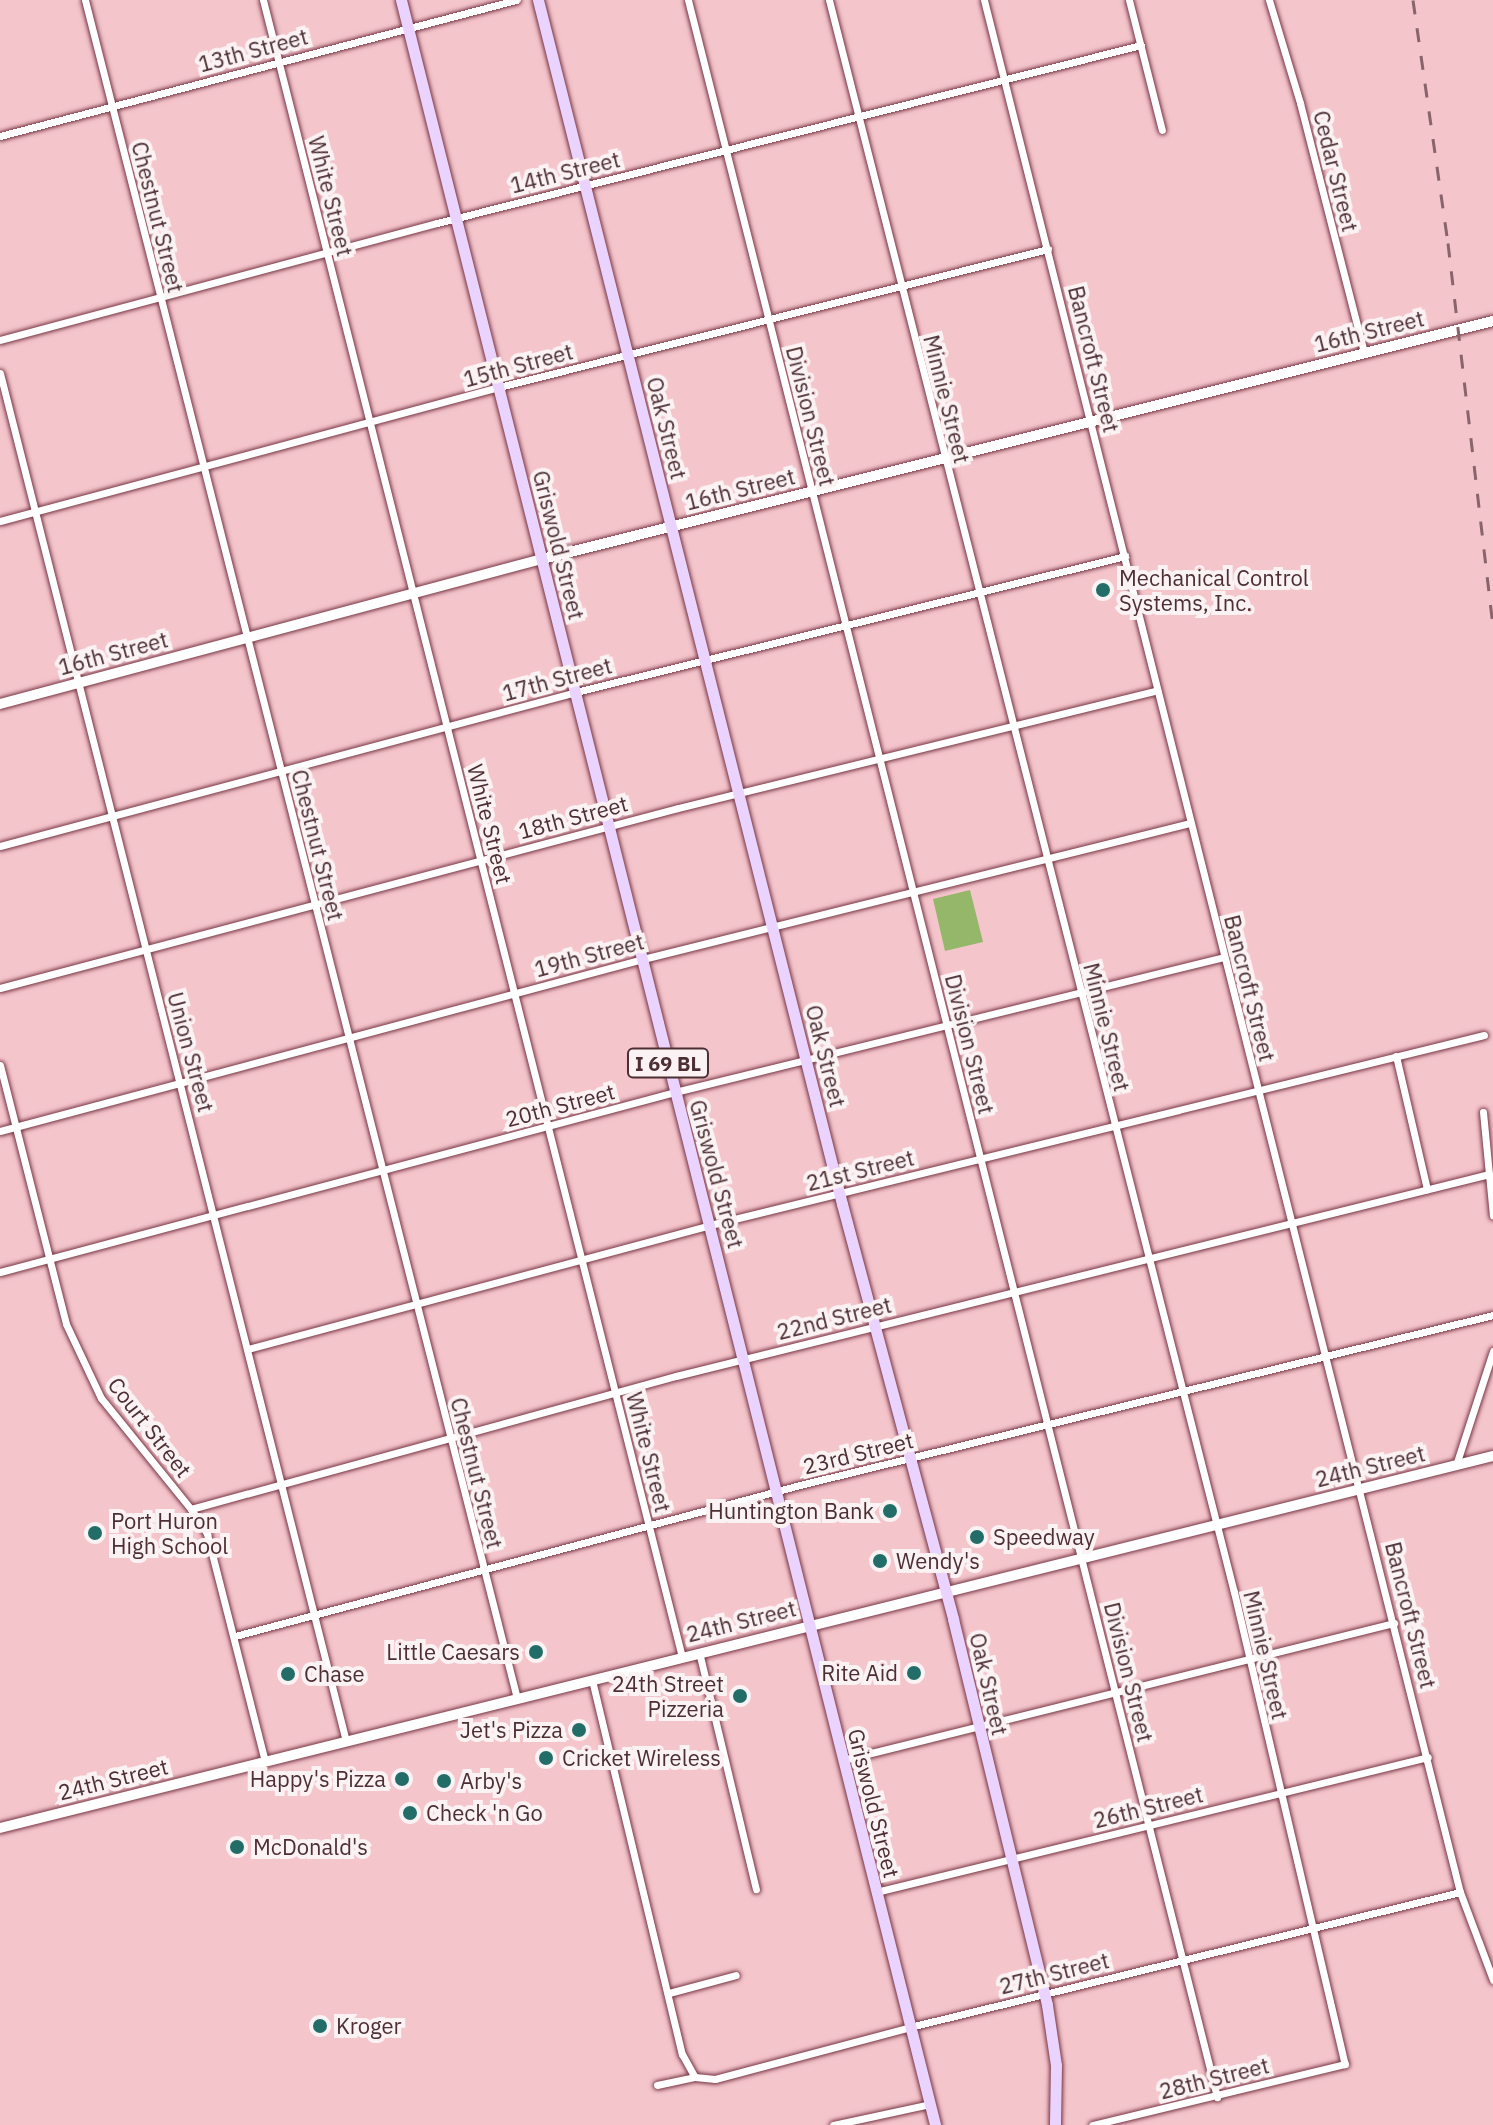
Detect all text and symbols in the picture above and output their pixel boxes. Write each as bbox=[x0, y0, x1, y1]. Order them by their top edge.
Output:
street label: 13th Street bbox=[195, 23, 311, 77]
street label: Cedar Street bbox=[1308, 108, 1364, 234]
street label: White Street bbox=[303, 133, 359, 259]
street label: Chestnut Street bbox=[126, 139, 190, 295]
street label: 14th Street bbox=[507, 146, 623, 198]
street label: Bancroft Street bbox=[1063, 283, 1125, 435]
street label: 16th Street bbox=[1311, 305, 1427, 357]
street label: Minnie Street bbox=[918, 332, 976, 466]
street label: 15th Street bbox=[460, 338, 576, 392]
street label: Division Street bbox=[781, 343, 841, 489]
street label: Oak Street bbox=[642, 374, 692, 482]
street label: 16th Street bbox=[682, 463, 798, 515]
street label: Griswold Street bbox=[528, 468, 590, 622]
place label: Mechanical Control Systems, Inc. bbox=[1119, 564, 1309, 616]
marker: Mechanical Control Systems, Inc. bbox=[1094, 581, 1112, 599]
street label: 16th Street bbox=[55, 626, 171, 680]
street label: 17th Street bbox=[499, 652, 615, 706]
street label: White Street bbox=[462, 761, 518, 887]
street label: Chestnut Street bbox=[286, 767, 350, 923]
street label: 18th Street bbox=[515, 790, 631, 844]
street label: Bancroft Street bbox=[1219, 912, 1281, 1064]
street label: 19th Street bbox=[531, 928, 647, 982]
street label: Minnie Street bbox=[1078, 960, 1136, 1094]
street label: Division Street bbox=[940, 971, 1000, 1117]
street label: Union Street bbox=[162, 989, 220, 1115]
street label: Oak Street bbox=[801, 1002, 851, 1110]
road number: I 69 BL bbox=[626, 1047, 710, 1079]
street label: 20th Street bbox=[502, 1078, 618, 1132]
street label: Griswold Street bbox=[684, 1097, 750, 1251]
street label: 21st Street bbox=[803, 1144, 917, 1196]
street label: 22nd Street bbox=[774, 1291, 894, 1345]
street label: Court Street bbox=[103, 1372, 197, 1482]
street label: White Street bbox=[621, 1389, 677, 1515]
street label: Chestnut Street bbox=[445, 1395, 509, 1551]
street label: 23rd Street bbox=[800, 1427, 916, 1479]
street label: 24th Street bbox=[1312, 1440, 1428, 1492]
place label: Huntington Bank bbox=[708, 1498, 874, 1524]
marker: Huntington Bank bbox=[881, 1502, 899, 1520]
place label: Port Huron High School bbox=[111, 1507, 228, 1558]
marker: Port Huron High School bbox=[86, 1524, 104, 1542]
place label: Speedway bbox=[993, 1524, 1095, 1550]
marker: Speedway bbox=[968, 1528, 986, 1546]
street label: Bancroft Street bbox=[1380, 1539, 1442, 1691]
place label: Wendy's bbox=[896, 1548, 980, 1574]
marker: Wendy's bbox=[871, 1552, 889, 1570]
street label: Minnie Street bbox=[1238, 1588, 1294, 1722]
street label: 24th Street bbox=[683, 1595, 799, 1647]
street label: Division Street bbox=[1099, 1599, 1159, 1745]
street label: Oak Street bbox=[964, 1630, 1014, 1738]
place label: Little Caesars bbox=[386, 1639, 520, 1665]
marker: Little Caesars bbox=[527, 1643, 545, 1661]
place label: Rite Aid bbox=[821, 1660, 898, 1686]
place label: Chase bbox=[304, 1661, 365, 1687]
marker: Rite Aid bbox=[905, 1664, 923, 1682]
marker: Chase bbox=[279, 1665, 297, 1683]
place label: 24th Street Pizzeria bbox=[612, 1670, 724, 1722]
marker: 24th Street Pizzeria bbox=[731, 1687, 749, 1705]
place label: Jet's Pizza bbox=[460, 1717, 563, 1743]
marker: Jet's Pizza bbox=[570, 1721, 588, 1739]
street label: Griswold Street bbox=[843, 1726, 905, 1880]
place label: Cricket Wireless bbox=[562, 1745, 721, 1771]
marker: Cricket Wireless bbox=[537, 1749, 555, 1767]
street label: 24th Street bbox=[55, 1753, 171, 1805]
place label: Happy's Pizza bbox=[250, 1766, 386, 1792]
place label: Arby's bbox=[460, 1768, 522, 1794]
marker: Happy's Pizza bbox=[393, 1770, 411, 1788]
marker: Arby's bbox=[435, 1772, 453, 1790]
street label: 26th Street bbox=[1090, 1781, 1206, 1833]
place label: Check 'n Go bbox=[426, 1800, 543, 1826]
marker: Check 'n Go bbox=[401, 1804, 419, 1822]
place label: McDonald's bbox=[253, 1834, 368, 1860]
marker: McDonald's bbox=[228, 1838, 246, 1856]
street label: 27th Street bbox=[996, 1947, 1112, 1999]
place label: Kroger bbox=[336, 2013, 402, 2039]
marker: Kroger bbox=[311, 2017, 329, 2035]
street label: 28th Street bbox=[1156, 2052, 1272, 2104]

